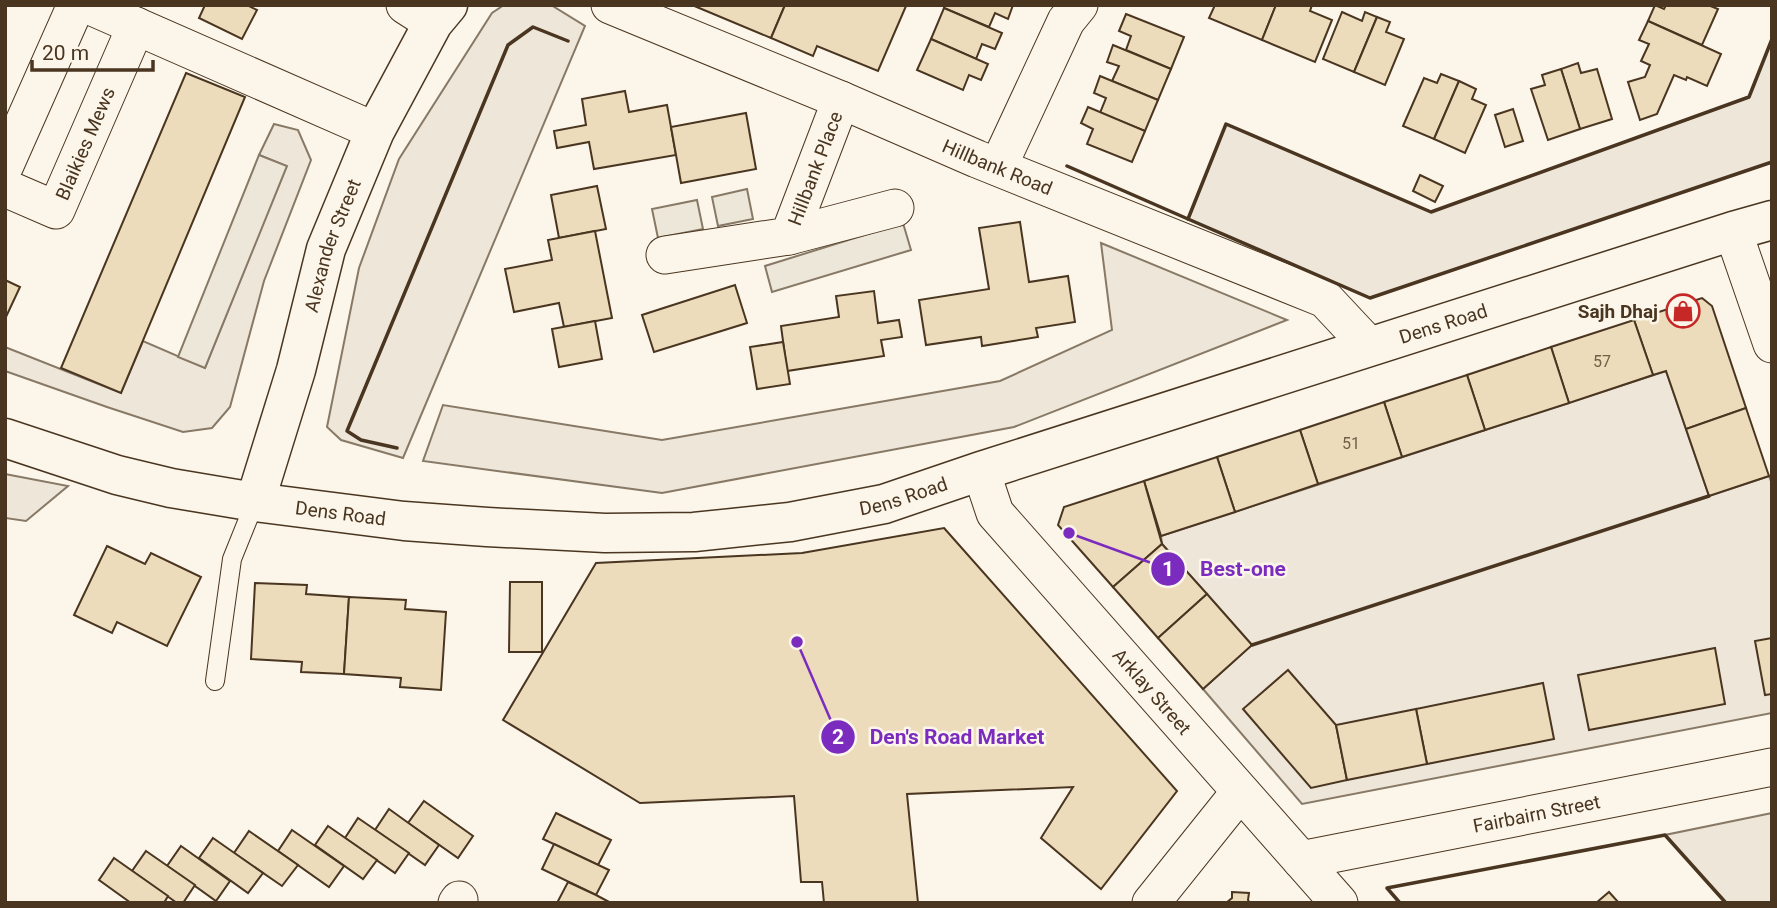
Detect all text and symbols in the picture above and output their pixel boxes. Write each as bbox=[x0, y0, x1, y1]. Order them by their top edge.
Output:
scale bar bbox=[32, 28, 152, 72]
text: 20 m bbox=[42, 41, 89, 65]
street label: Blaikies Mews bbox=[50, 83, 120, 204]
street label: Hillbank Place bbox=[783, 108, 847, 229]
street label: Hillbank Road bbox=[939, 134, 1056, 200]
street label: Alexander Street bbox=[299, 175, 365, 315]
shop icon: Sajh Dhaj bbox=[1664, 292, 1702, 330]
street label: Dens Road bbox=[1396, 299, 1490, 348]
place label: Sajh Dhaj bbox=[1578, 300, 1658, 323]
house number: 57 bbox=[1593, 352, 1611, 371]
house number: 51 bbox=[1342, 434, 1360, 453]
street label: Dens Road bbox=[857, 472, 950, 520]
street label: Dens Road bbox=[294, 496, 387, 530]
callout: Best-one bbox=[1151, 548, 1300, 590]
text: 1 bbox=[1162, 557, 1174, 581]
text: Best-one bbox=[1200, 557, 1286, 581]
street label: Arklay Street bbox=[1108, 643, 1196, 739]
callout: Den's Road Market bbox=[821, 716, 1059, 758]
text: 2 bbox=[832, 725, 844, 749]
text: Den's Road Market bbox=[870, 725, 1044, 749]
street label: Fairbairn Street bbox=[1471, 790, 1602, 837]

